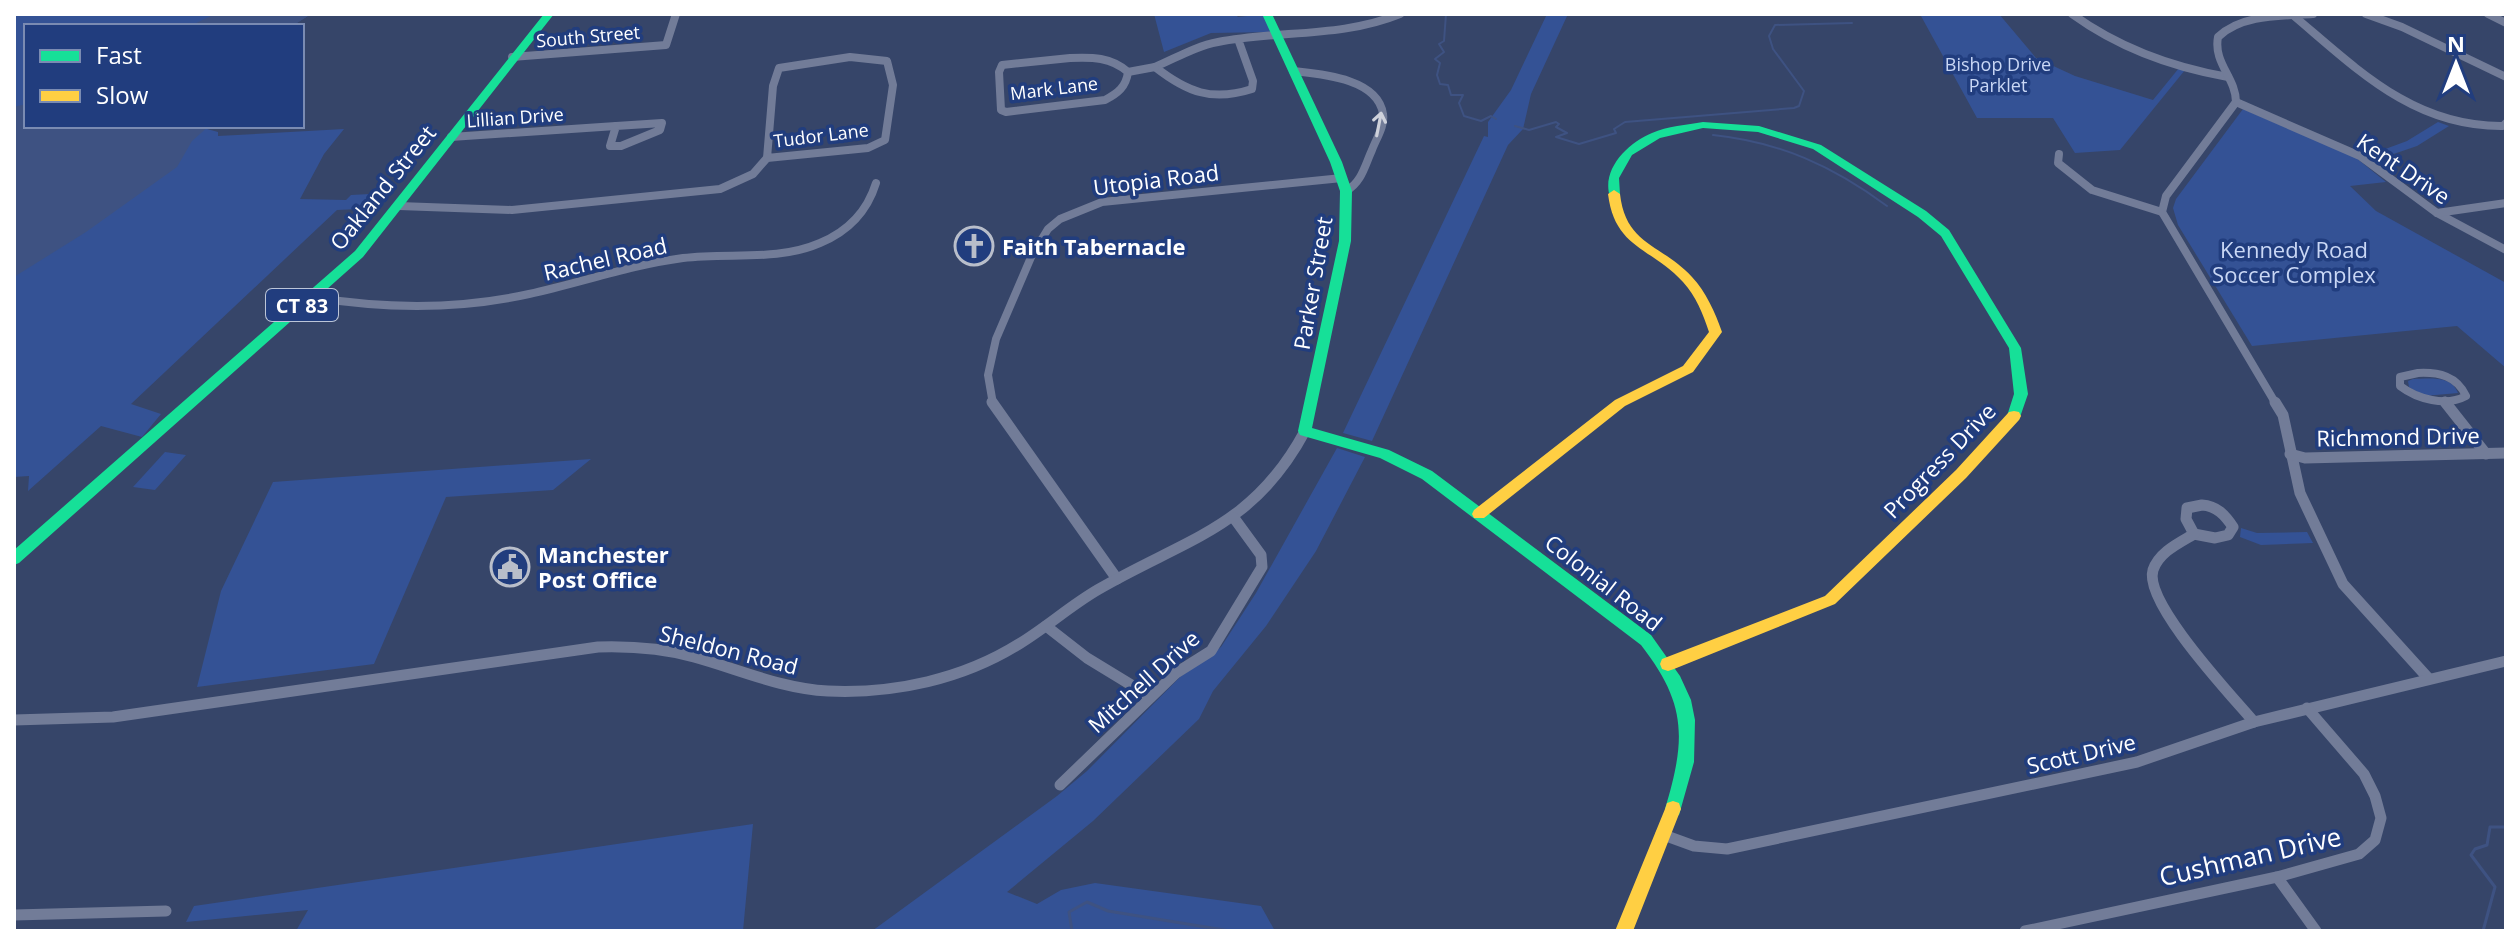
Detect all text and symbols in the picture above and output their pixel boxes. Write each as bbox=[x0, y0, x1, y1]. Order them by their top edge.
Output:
street label: South Street bbox=[535, 20, 641, 52]
legend bbox=[24, 24, 304, 128]
north arrow bbox=[2416, 24, 2496, 104]
text: N bbox=[2447, 28, 2465, 58]
text: Fast bbox=[96, 38, 142, 71]
park label: Bishop Drive Parklet bbox=[1945, 52, 2051, 97]
street label: Mark Lane bbox=[1009, 71, 1099, 105]
text: Slow bbox=[96, 78, 149, 111]
street label: Lillian Drive bbox=[466, 102, 564, 132]
one-way arrow bbox=[1373, 111, 1388, 137]
street label: Tudor Lane bbox=[772, 117, 870, 153]
street label: Oakland Street bbox=[322, 118, 442, 256]
street label: Kent Drive bbox=[2351, 126, 2457, 210]
street label: Utopia Road bbox=[1091, 156, 1221, 202]
street label: Parker Street bbox=[1286, 214, 1338, 352]
church icon: Faith Tabernacle bbox=[953, 225, 995, 267]
street label: Rachel Road bbox=[540, 229, 670, 287]
place label: Faith Tabernacle bbox=[1002, 231, 1186, 261]
park label: Kennedy Road Soccer Complex bbox=[2212, 234, 2376, 289]
road number: CT 83 bbox=[266, 289, 338, 321]
street label: Progress Drive bbox=[1876, 396, 2002, 524]
street label: Richmond Drive bbox=[2316, 420, 2480, 452]
street label: Colonial Road bbox=[1539, 527, 1669, 637]
place label: Manchester Post Office bbox=[538, 539, 669, 594]
public building icon: Manchester Post Office bbox=[489, 546, 531, 588]
street label: Sheldon Road bbox=[657, 617, 801, 681]
street label: Mitchell Drive bbox=[1081, 623, 1205, 739]
street label: Scott Drive bbox=[2024, 726, 2138, 780]
street label: Cushman Drive bbox=[2156, 818, 2344, 894]

